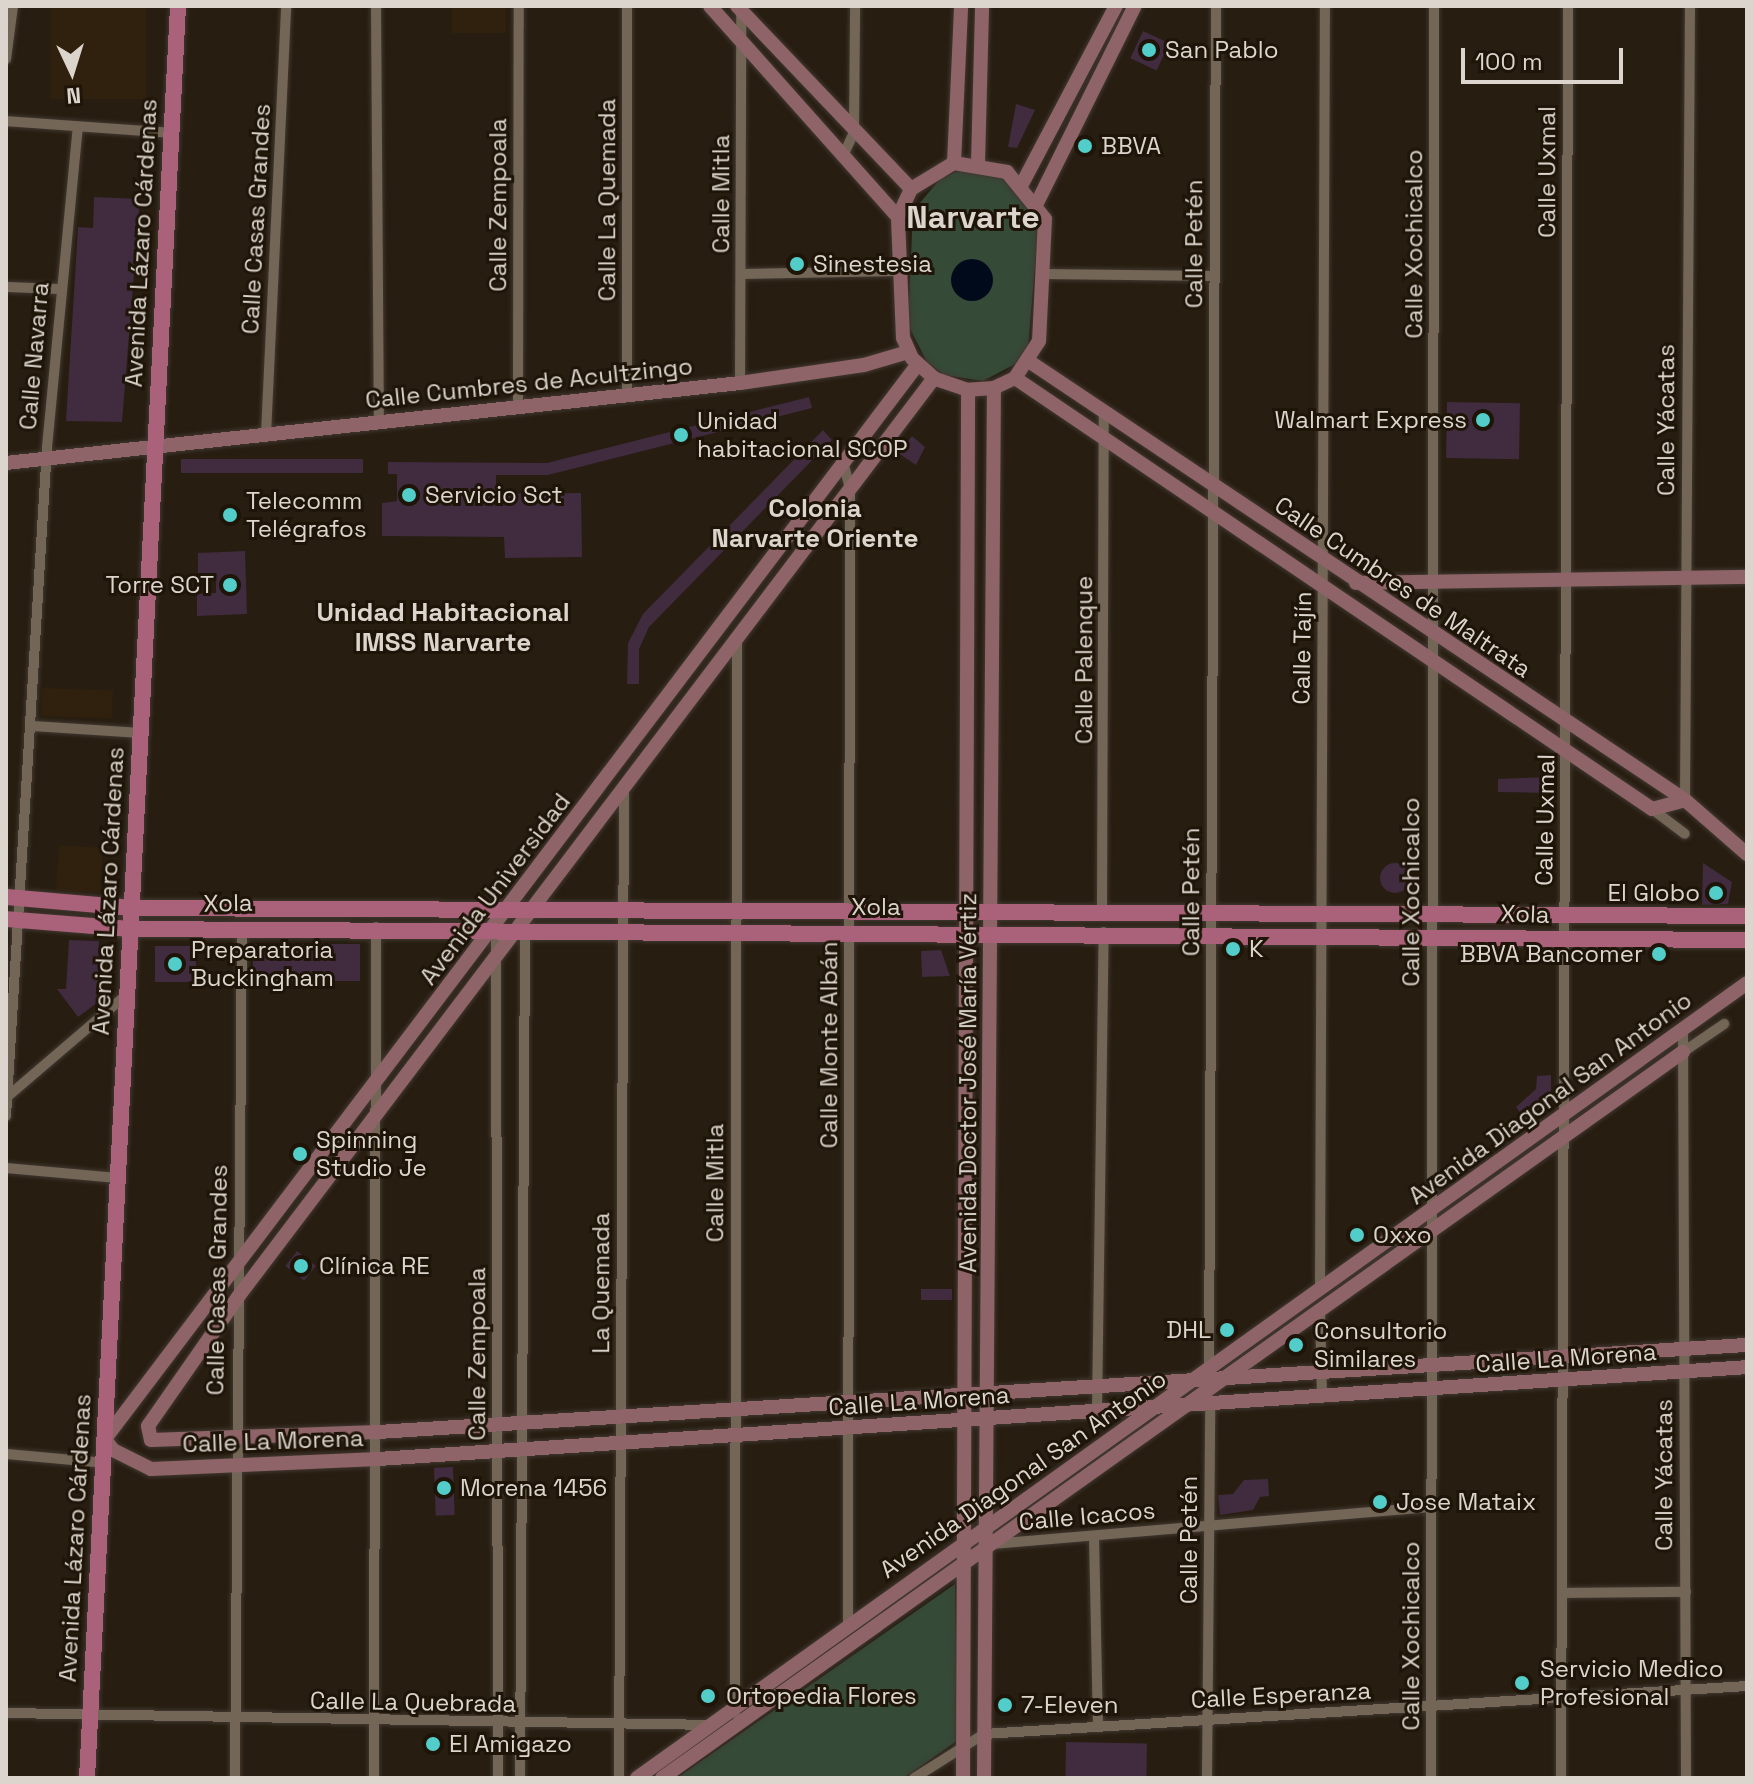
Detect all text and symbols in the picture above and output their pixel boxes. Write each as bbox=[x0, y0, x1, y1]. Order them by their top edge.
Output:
north arrow bbox=[32, 32, 112, 112]
scale bar bbox=[1465, 32, 1627, 82]
place label: San Pablo bbox=[1165, 36, 1279, 64]
marker: San Pablo bbox=[1140, 41, 1158, 59]
text: 100 m bbox=[1475, 46, 1543, 77]
text: N bbox=[65, 81, 82, 110]
street label: Avenida Lázaro Cárdenas bbox=[119, 98, 163, 388]
street label: Calle La Quemada bbox=[593, 99, 621, 301]
street label: Calle Casas Grandes bbox=[236, 103, 276, 335]
street label: Calle Uxmal bbox=[1533, 106, 1561, 238]
street label: Calle Zempoala bbox=[484, 118, 512, 292]
place label: BBVA bbox=[1101, 132, 1161, 160]
street label: Calle Mitla bbox=[707, 135, 735, 253]
marker: BBVA bbox=[1076, 137, 1094, 155]
street label: Calle Xochicalco bbox=[1400, 149, 1428, 339]
street label: Calle Petén bbox=[1180, 180, 1208, 308]
district label: Narvarte bbox=[906, 198, 1040, 236]
place label: Sinestesia bbox=[813, 250, 932, 278]
marker: Sinestesia bbox=[788, 255, 806, 273]
street label: Calle Navarra bbox=[13, 281, 55, 431]
street label: Calle Yácatas bbox=[1652, 344, 1680, 496]
street label: Calle Cumbres de Acultzingo bbox=[364, 351, 694, 415]
place label: Walmart Express bbox=[1275, 406, 1467, 434]
place label: Unidad habitacional SCOP bbox=[697, 407, 908, 463]
marker: Walmart Express bbox=[1474, 411, 1492, 429]
marker: Unidad habitacional SCOP bbox=[672, 426, 690, 444]
place label: Servicio Sct bbox=[425, 481, 563, 509]
marker: Servicio Sct bbox=[400, 486, 418, 504]
place label: Telecomm Telégrafos bbox=[246, 487, 367, 543]
street label: Calle Cumbres de Maltrata bbox=[1269, 490, 1537, 684]
district label: Colonia Narvarte Oriente bbox=[712, 493, 918, 554]
marker: Telecomm Telégrafos bbox=[221, 506, 239, 524]
place label: Torre SCT bbox=[106, 571, 214, 599]
marker: Torre SCT bbox=[221, 576, 239, 594]
street label: Calle Palenque bbox=[1070, 576, 1098, 744]
street label: Calle Tajín bbox=[1287, 591, 1317, 705]
district label: Unidad Habitacional IMSS Narvarte bbox=[316, 597, 570, 658]
street label: Avenida Lázaro Cárdenas bbox=[86, 746, 130, 1036]
street label: Calle Uxmal bbox=[1529, 754, 1561, 886]
street label: Avenida Universidad bbox=[414, 788, 576, 990]
street label: Calle Xochicalco bbox=[1397, 797, 1425, 987]
street label: Calle Petén bbox=[1177, 828, 1205, 956]
place label: El Globo bbox=[1608, 879, 1700, 907]
marker: El Globo bbox=[1707, 884, 1725, 902]
street label: Xola bbox=[203, 888, 253, 918]
street label: Xola bbox=[851, 893, 901, 921]
street label: Avenida Doctor José María Vértiz bbox=[954, 893, 982, 1273]
street label: Xola bbox=[1500, 899, 1550, 929]
place label: K bbox=[1249, 935, 1264, 963]
place label: Preparatoria Buckingham bbox=[191, 936, 334, 992]
marker: K bbox=[1224, 940, 1242, 958]
place label: BBVA Bancomer bbox=[1459, 940, 1643, 968]
street label: Calle Monte Albán bbox=[815, 941, 843, 1149]
marker: BBVA Bancomer bbox=[1650, 945, 1668, 963]
marker: Preparatoria Buckingham bbox=[166, 955, 184, 973]
street label: Avenida Diagonal San Antonio bbox=[1403, 985, 1697, 1211]
street label: Calle Mitla bbox=[701, 1124, 729, 1242]
place label: Spinning Studio Je bbox=[316, 1126, 427, 1182]
marker: Spinning Studio Je bbox=[291, 1145, 309, 1163]
street label: Calle Casas Grandes bbox=[201, 1164, 233, 1396]
street label: La Quemada bbox=[587, 1212, 615, 1354]
place label: Oxxo bbox=[1373, 1221, 1432, 1249]
marker: Oxxo bbox=[1348, 1226, 1366, 1244]
place label: Clínica RE bbox=[319, 1252, 430, 1280]
marker: Clínica RE bbox=[290, 1255, 312, 1277]
street label: Calle Zempoala bbox=[463, 1267, 491, 1441]
place label: DHL bbox=[1166, 1316, 1211, 1344]
place label: Consultorio Similares bbox=[1314, 1317, 1447, 1373]
marker: DHL bbox=[1218, 1321, 1236, 1339]
marker: Consultorio Similares bbox=[1285, 1334, 1307, 1356]
street label: Calle La Morena bbox=[1475, 1337, 1657, 1379]
street label: Avenida Diagonal San Antonio bbox=[874, 1364, 1172, 1584]
street label: Calle La Morena bbox=[828, 1380, 1010, 1422]
street label: Avenida Lázaro Cárdenas bbox=[53, 1393, 97, 1683]
street label: Calle Yácatas bbox=[1650, 1399, 1678, 1551]
street label: Calle La Morena bbox=[182, 1423, 364, 1459]
place label: Morena 1456 bbox=[460, 1474, 607, 1502]
street label: Calle Petén bbox=[1175, 1476, 1203, 1604]
marker: Morena 1456 bbox=[435, 1479, 453, 1497]
place label: Jose Mataix bbox=[1396, 1488, 1536, 1516]
marker: Jose Mataix bbox=[1371, 1493, 1389, 1511]
street label: Calle Icacos bbox=[1018, 1496, 1156, 1536]
street label: Calle Xochicalco bbox=[1397, 1541, 1425, 1731]
place label: Servicio Medico Profesional bbox=[1540, 1655, 1724, 1711]
marker: Servicio Medico Profesional bbox=[1511, 1672, 1533, 1694]
street label: Calle Esperanza bbox=[1190, 1676, 1372, 1714]
place label: Ortopedia Flores bbox=[726, 1682, 917, 1710]
marker: Ortopedia Flores bbox=[697, 1685, 719, 1707]
street label: Calle La Quebrada bbox=[310, 1686, 516, 1718]
place label: 7-Eleven bbox=[1021, 1691, 1119, 1719]
marker: 7-Eleven bbox=[996, 1696, 1014, 1714]
place label: El Amigazo bbox=[449, 1730, 572, 1758]
marker: El Amigazo bbox=[424, 1735, 442, 1753]

